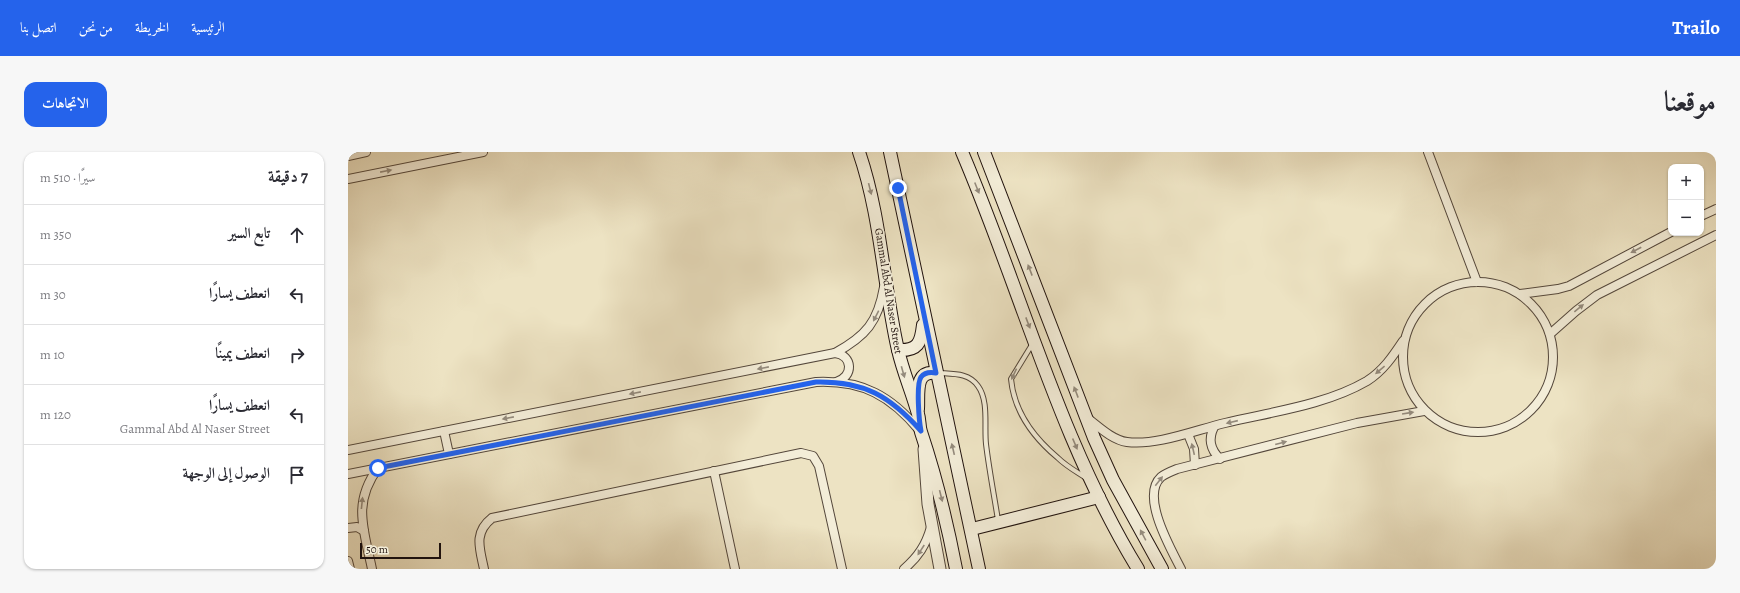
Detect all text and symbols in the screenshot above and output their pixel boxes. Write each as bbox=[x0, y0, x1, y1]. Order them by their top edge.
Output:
text: Trailo bbox=[1672, 15, 1720, 41]
text: اتصل بنا bbox=[20, 18, 57, 37]
text: من نحن bbox=[79, 18, 113, 37]
text: الخريطة bbox=[135, 18, 169, 37]
text: الرئيسية bbox=[191, 18, 225, 37]
button: الاتجاهات bbox=[24, 82, 107, 127]
text: موقعنا bbox=[1664, 83, 1716, 121]
map controls bbox=[1668, 164, 1704, 236]
button: + bbox=[1668, 164, 1704, 200]
text: 7 دقيقة bbox=[268, 165, 308, 188]
one-way arrow bbox=[380, 168, 392, 174]
text: سيرًا · 510 m bbox=[40, 169, 95, 186]
route end bbox=[889, 179, 907, 197]
one-way arrow bbox=[974, 183, 980, 195]
one-way arrow bbox=[867, 184, 873, 196]
button: − bbox=[1668, 200, 1704, 236]
text: تابع السير bbox=[228, 223, 270, 243]
icon: ahead bbox=[286, 224, 308, 246]
text: 350 m bbox=[40, 226, 71, 243]
street label: Gammal Abd Al Naser Street bbox=[871, 227, 906, 355]
one-way arrow bbox=[1631, 247, 1642, 254]
one-way arrow bbox=[1027, 264, 1033, 276]
text: انعطف يسارًا bbox=[209, 283, 270, 303]
icon: left bbox=[286, 284, 308, 306]
text: 30 m bbox=[40, 286, 66, 303]
one-way arrow bbox=[1574, 304, 1585, 313]
one-way arrow bbox=[873, 310, 879, 322]
one-way arrow bbox=[1025, 317, 1031, 329]
text: انعطف يمينًا bbox=[215, 343, 270, 363]
icon: right bbox=[286, 344, 308, 366]
text: 10 m bbox=[40, 346, 65, 363]
one-way arrow bbox=[757, 365, 769, 371]
one-way arrow bbox=[1374, 366, 1385, 375]
one-way arrow bbox=[900, 367, 906, 379]
one-way arrow bbox=[1011, 368, 1018, 380]
one-way arrow bbox=[1072, 386, 1078, 398]
one-way arrow bbox=[629, 390, 641, 396]
text: انعطف يسارًا bbox=[209, 395, 270, 415]
icon: left bbox=[286, 404, 308, 426]
text: 120 m bbox=[40, 406, 71, 423]
one-way arrow bbox=[1402, 410, 1414, 416]
one-way arrow bbox=[502, 416, 514, 422]
one-way arrow bbox=[1226, 419, 1238, 425]
text: Gammal Abd Al Naser Street bbox=[120, 420, 270, 437]
one-way arrow bbox=[1072, 438, 1078, 449]
one-way arrow bbox=[1275, 439, 1288, 445]
one-way arrow bbox=[950, 443, 956, 455]
one-way arrow bbox=[1190, 443, 1196, 455]
route start bbox=[369, 459, 387, 477]
text: الوصول إلى الوجهة bbox=[183, 463, 270, 483]
icon: arrive bbox=[286, 464, 308, 486]
one-way arrow bbox=[1155, 476, 1164, 487]
one-way arrow bbox=[938, 490, 944, 503]
one-way arrow bbox=[359, 497, 366, 509]
one-way arrow bbox=[1139, 529, 1146, 541]
scale bar bbox=[360, 541, 441, 560]
text: 50 m bbox=[366, 542, 388, 557]
one-way arrow bbox=[918, 544, 925, 556]

